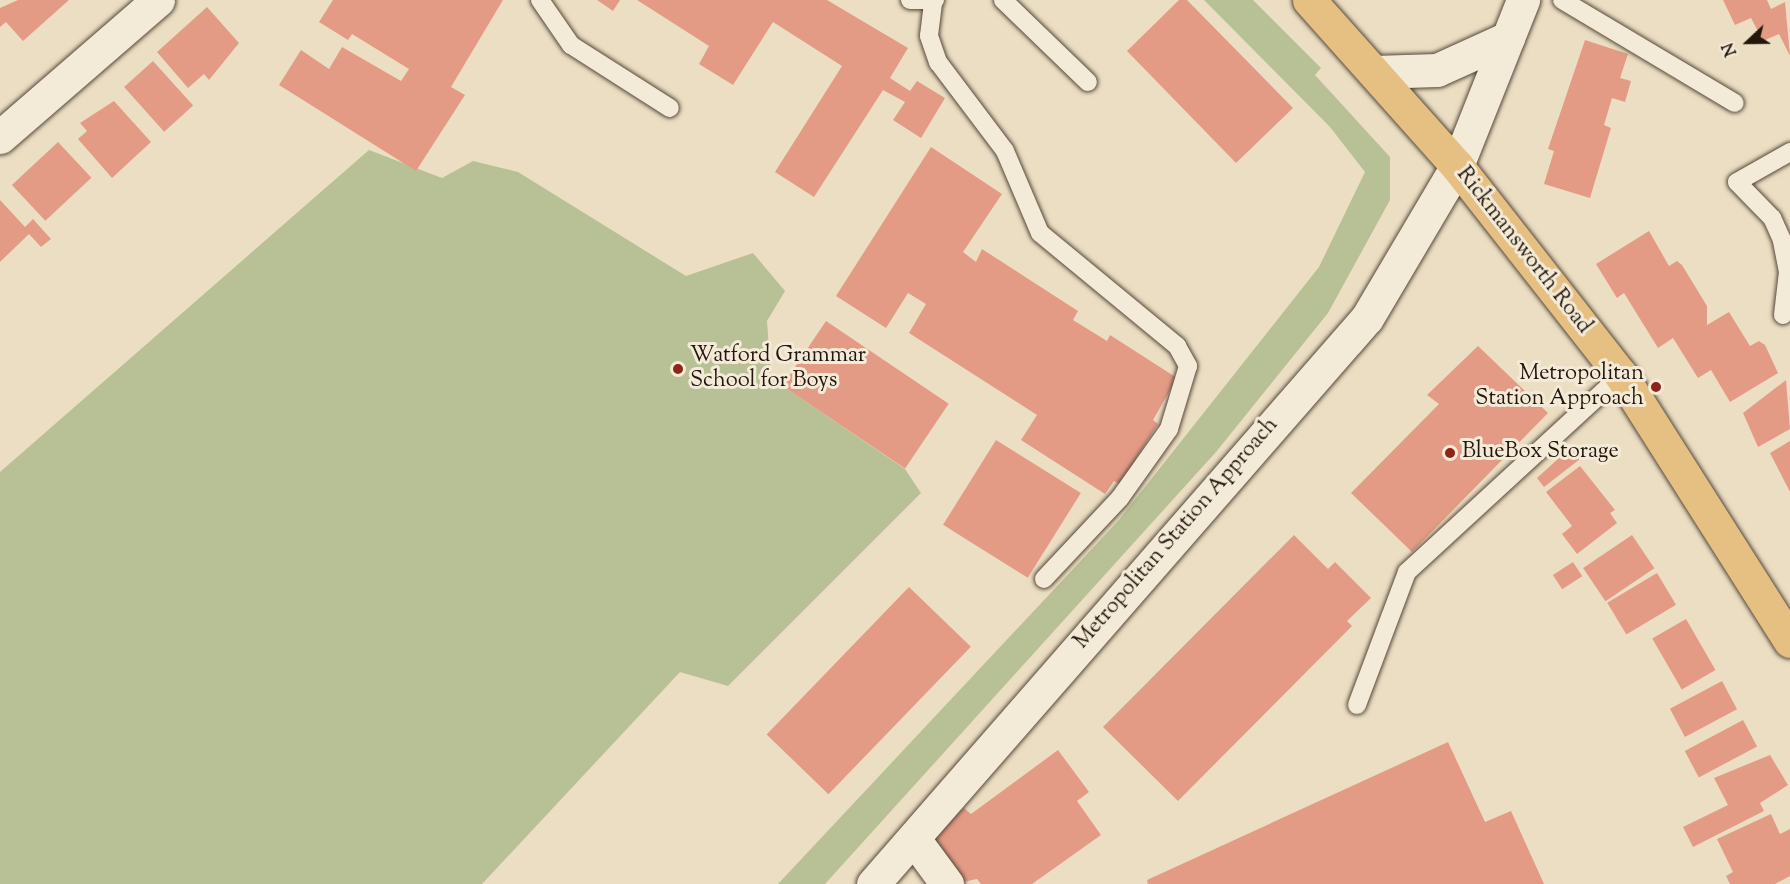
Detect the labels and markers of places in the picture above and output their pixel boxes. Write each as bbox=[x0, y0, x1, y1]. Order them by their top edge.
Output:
place label: Watford Grammar School for Boys bbox=[690, 343, 866, 394]
place label: Metropolitan Station Approach bbox=[1475, 361, 1644, 412]
marker: Watford Grammar School for Boys bbox=[671, 362, 685, 376]
marker: Metropolitan Station Approach bbox=[1649, 380, 1663, 394]
place label: BlueBox Storage bbox=[1462, 440, 1619, 466]
marker: BlueBox Storage bbox=[1443, 446, 1457, 460]

